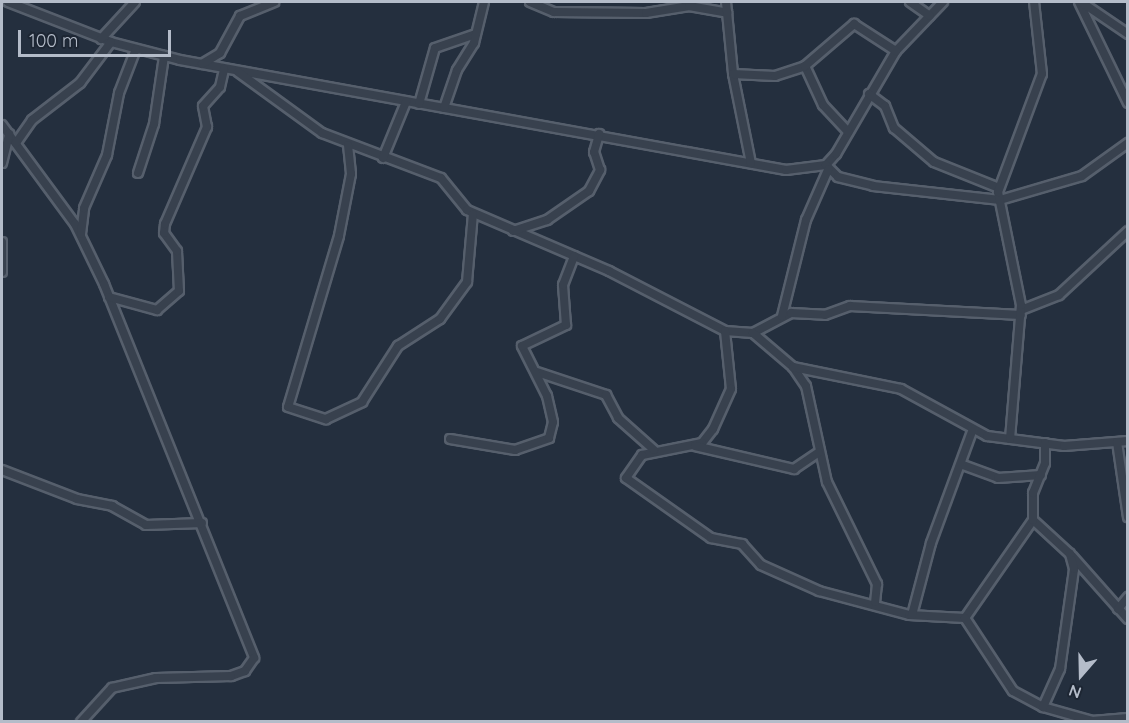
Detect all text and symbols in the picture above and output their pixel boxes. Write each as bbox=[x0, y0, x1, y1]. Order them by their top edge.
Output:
scale bar bbox=[21, 18, 174, 56]
text: 100 m bbox=[29, 29, 78, 52]
north arrow bbox=[1051, 645, 1111, 705]
text: N bbox=[1066, 681, 1084, 703]

